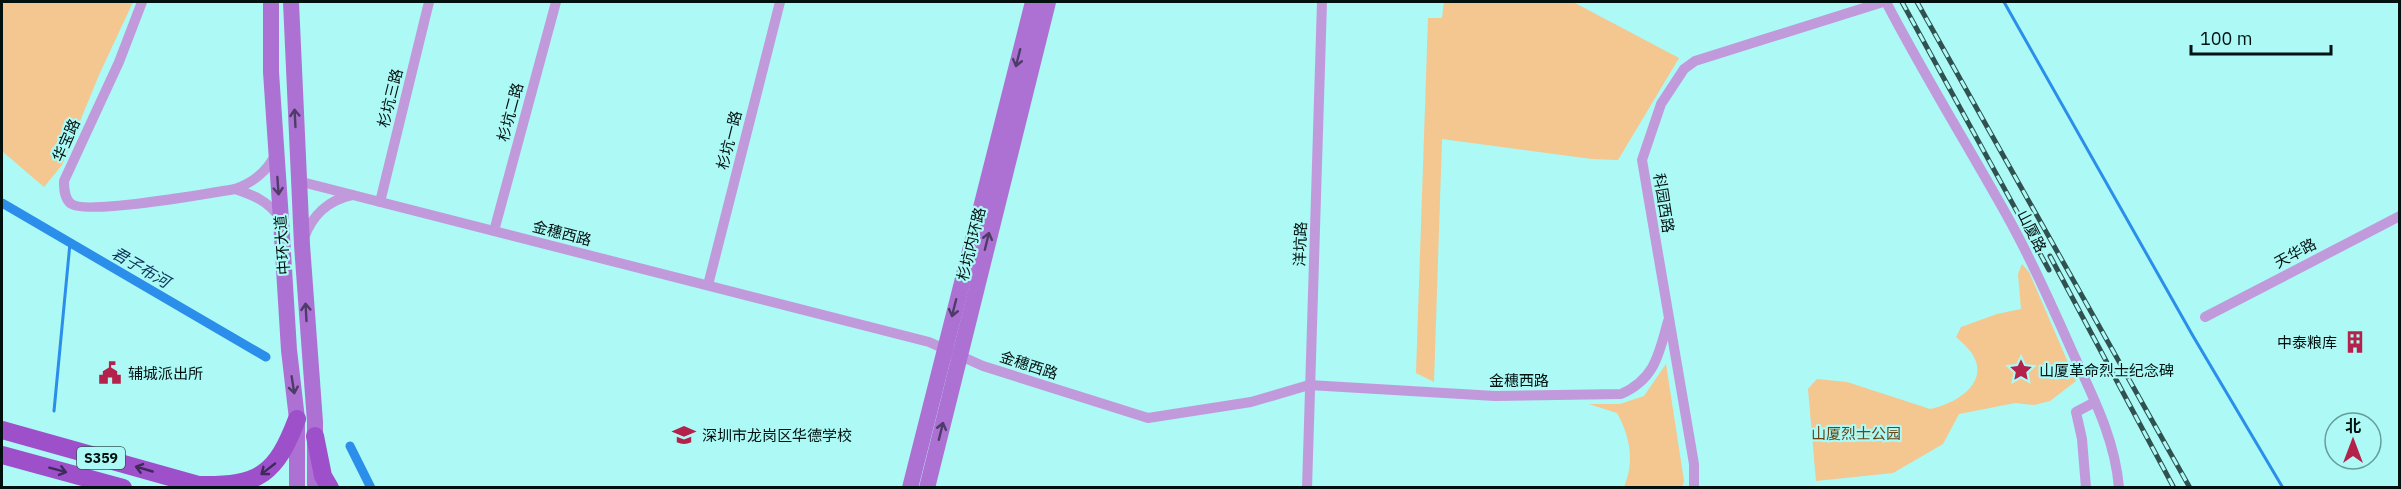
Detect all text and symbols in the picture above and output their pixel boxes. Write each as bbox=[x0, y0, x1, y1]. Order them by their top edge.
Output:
scale bar bbox=[2191, 18, 2330, 56]
text: 100 m bbox=[2200, 27, 2252, 50]
one-way arrow bbox=[1012, 48, 1024, 67]
street label: 杉坑三路 bbox=[374, 67, 406, 129]
street label: 杉坑二路 bbox=[493, 81, 527, 143]
one-way arrow bbox=[289, 108, 300, 128]
street label: 杉坑一路 bbox=[713, 109, 745, 171]
street label: 华宝路 bbox=[48, 116, 84, 164]
street label: 科园西路 bbox=[1650, 172, 1678, 234]
one-way arrow bbox=[273, 175, 284, 195]
street label: 杉坑内环路 bbox=[953, 205, 989, 283]
street label: 山厦路 bbox=[2013, 207, 2051, 255]
street label: 中环大道 bbox=[270, 214, 294, 276]
street label: 金穗西路 bbox=[531, 217, 593, 249]
street label: 洋坑路 bbox=[1290, 221, 1310, 267]
one-way arrow bbox=[982, 232, 994, 251]
street label: 天华路 bbox=[2271, 234, 2319, 272]
water label: 君子布河 bbox=[108, 242, 176, 293]
one-way arrow bbox=[948, 298, 960, 317]
one-way arrow bbox=[300, 303, 311, 323]
building icon: 中泰粮库 bbox=[2342, 329, 2368, 355]
place label: 中泰粮库 bbox=[2277, 333, 2337, 352]
street label: 金穗西路 bbox=[998, 347, 1060, 383]
place icon: 山厦革命烈士纪念碑 bbox=[2008, 357, 2034, 383]
public building icon: 辅城派出所 bbox=[97, 360, 123, 386]
place label: 山厦革命烈士纪念碑 bbox=[2039, 361, 2174, 380]
place label: 辅城派出所 bbox=[128, 364, 203, 383]
street label: 金穗西路 bbox=[1489, 371, 1549, 390]
one-way arrow bbox=[288, 374, 299, 394]
north arrow bbox=[2323, 411, 2383, 471]
text: 北 bbox=[2345, 416, 2361, 436]
one-way arrow bbox=[935, 421, 947, 440]
school or university icon: 深圳市龙岗区华德学校 bbox=[671, 422, 697, 448]
park label: 山厦烈士公园 bbox=[1811, 424, 1901, 443]
place label: 深圳市龙岗区华德学校 bbox=[702, 426, 852, 445]
road number: S359 bbox=[77, 447, 125, 469]
one-way arrow bbox=[260, 462, 276, 475]
one-way arrow bbox=[135, 463, 154, 475]
one-way arrow bbox=[48, 465, 67, 476]

